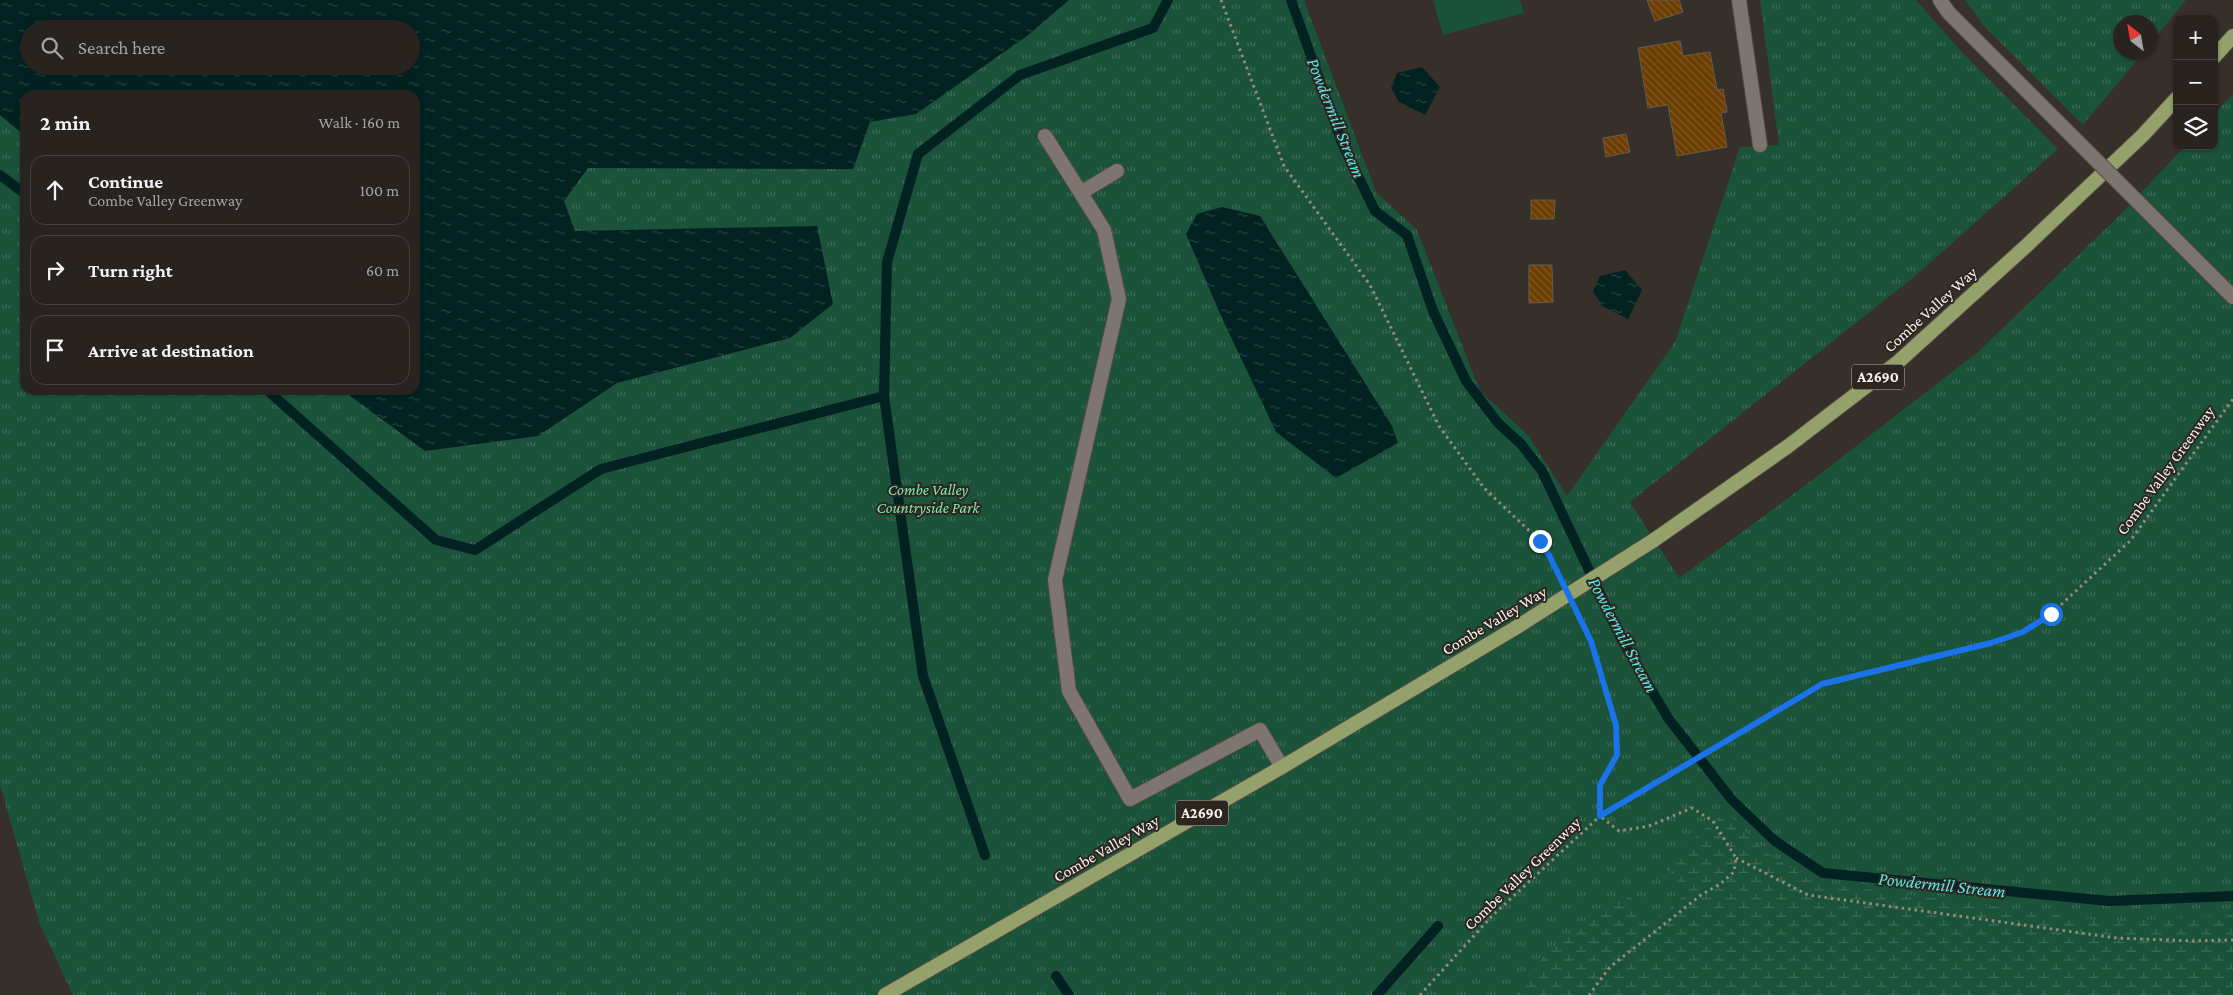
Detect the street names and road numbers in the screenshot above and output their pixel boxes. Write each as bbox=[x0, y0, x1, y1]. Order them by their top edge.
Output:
street label: Combe Valley Way bbox=[1881, 263, 1981, 356]
road number: A2690 bbox=[1852, 364, 1904, 390]
street label: Combe Valley Greenway bbox=[2113, 402, 2219, 538]
street label: Combe Valley Way bbox=[1439, 582, 1551, 659]
road number: A2690 bbox=[1176, 800, 1228, 826]
street label: Combe Valley Way bbox=[1051, 811, 1163, 886]
street label: Combe Valley Greenway bbox=[1461, 813, 1585, 934]

